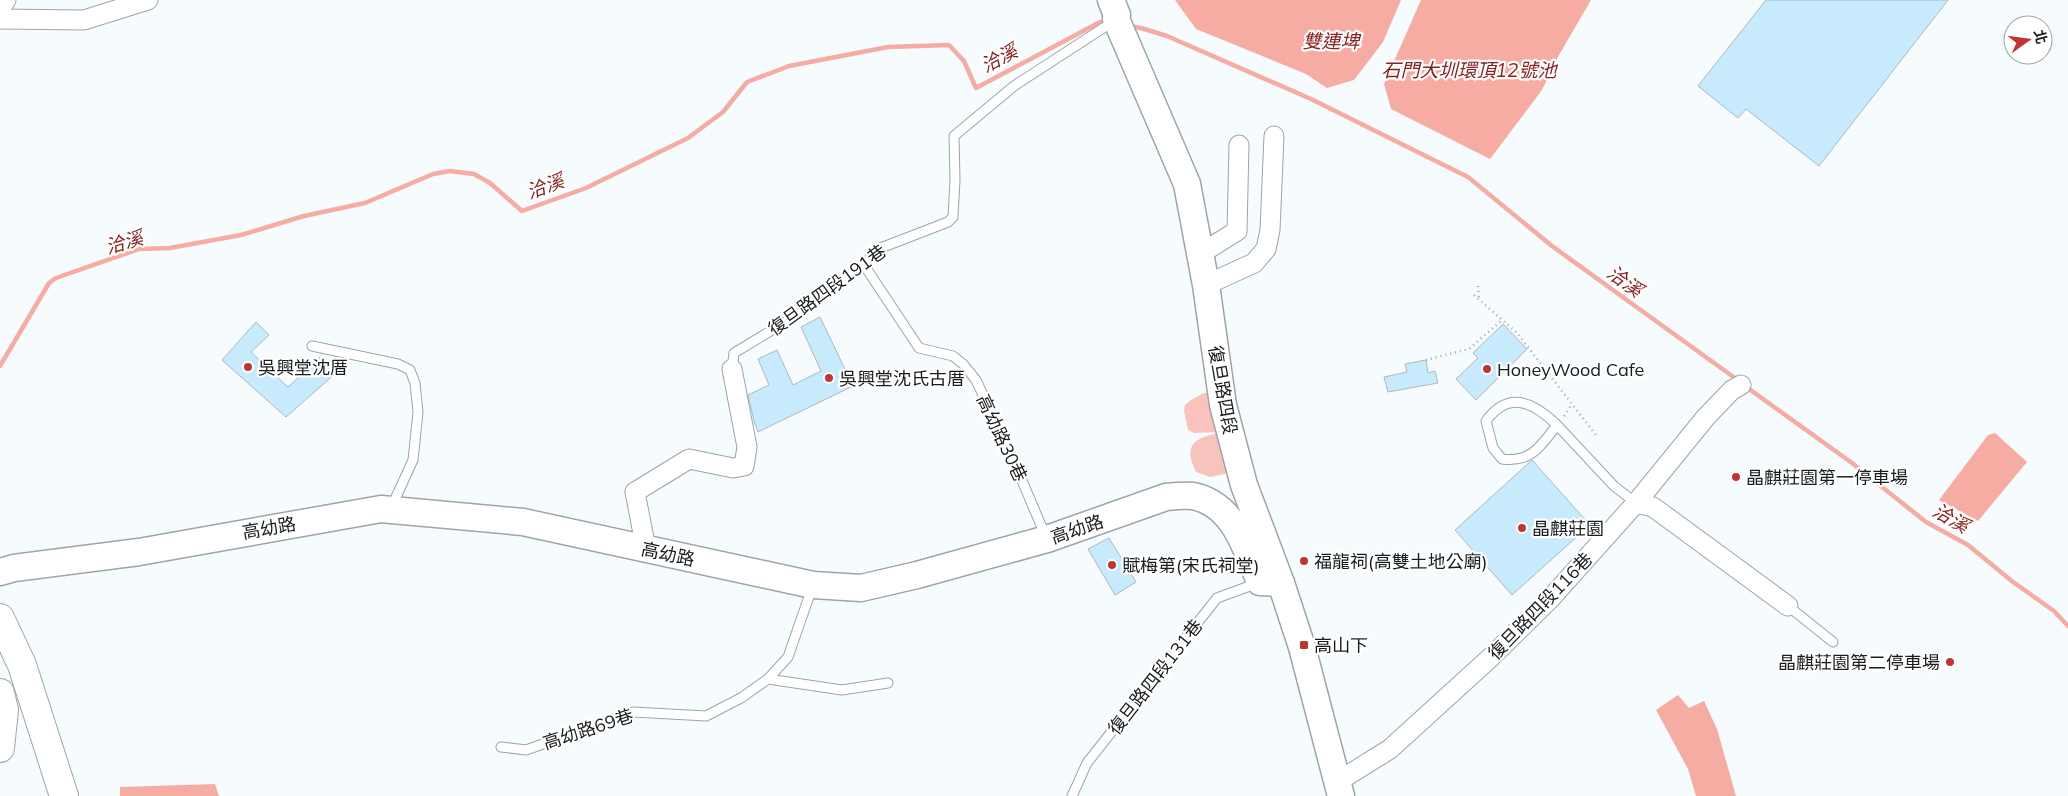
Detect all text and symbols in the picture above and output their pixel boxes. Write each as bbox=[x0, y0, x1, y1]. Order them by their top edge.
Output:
north arrow bbox=[2003, 15, 2053, 65]
text: 北 bbox=[2030, 28, 2051, 46]
water label: 雙連埤 bbox=[1302, 29, 1361, 53]
water label: 洽溪 bbox=[977, 37, 1024, 78]
water label: 石門大圳環頂12號池 bbox=[1382, 58, 1558, 82]
water label: 洽溪 bbox=[523, 167, 570, 204]
water label: 洽溪 bbox=[102, 224, 148, 259]
street label: 復旦路四段191巷 bbox=[763, 239, 891, 341]
water label: 洽溪 bbox=[1603, 260, 1650, 304]
street label: 復旦路四段 bbox=[1204, 344, 1242, 436]
place label: 吳興堂沈厝 bbox=[258, 356, 348, 379]
place label: HoneyWood Cafe bbox=[1497, 358, 1644, 381]
marker: 吳興堂沈厝 bbox=[242, 361, 254, 373]
marker: HoneyWood Cafe bbox=[1481, 363, 1493, 375]
place label: 吳興堂沈氏古厝 bbox=[839, 367, 965, 390]
marker: 吳興堂沈氏古厝 bbox=[823, 372, 835, 384]
street label: 高幼路30巷 bbox=[972, 391, 1032, 485]
place label: 晶麒莊園第一停車場 bbox=[1746, 466, 1908, 489]
marker: 晶麒莊園第一停車場 bbox=[1730, 471, 1742, 483]
water label: 洽溪 bbox=[1929, 498, 1976, 539]
street label: 高幼路 bbox=[1048, 509, 1106, 549]
street label: 高幼路 bbox=[240, 512, 298, 544]
place label: 晶麒莊園 bbox=[1532, 517, 1604, 540]
marker: 晶麒莊園 bbox=[1516, 522, 1528, 534]
street label: 高幼路 bbox=[639, 537, 697, 571]
street label: 復旦路四段116巷 bbox=[1483, 548, 1597, 664]
place label: 福龍祠(高雙土地公廟) bbox=[1314, 550, 1487, 573]
place label: 賦梅第(宋氏祠堂) bbox=[1122, 554, 1259, 577]
marker: 福龍祠(高雙土地公廟) bbox=[1298, 555, 1310, 567]
marker: 賦梅第(宋氏祠堂) bbox=[1106, 559, 1118, 571]
street label: 復旦路四段131巷 bbox=[1103, 615, 1207, 739]
place label: 高山下 bbox=[1314, 634, 1368, 657]
marker: 高山下 bbox=[1298, 639, 1310, 651]
place label: 晶麒莊園第二停車場 bbox=[1778, 651, 1940, 674]
marker: 晶麒莊園第二停車場 bbox=[1944, 656, 1956, 668]
street label: 高幼路69巷 bbox=[540, 704, 636, 754]

